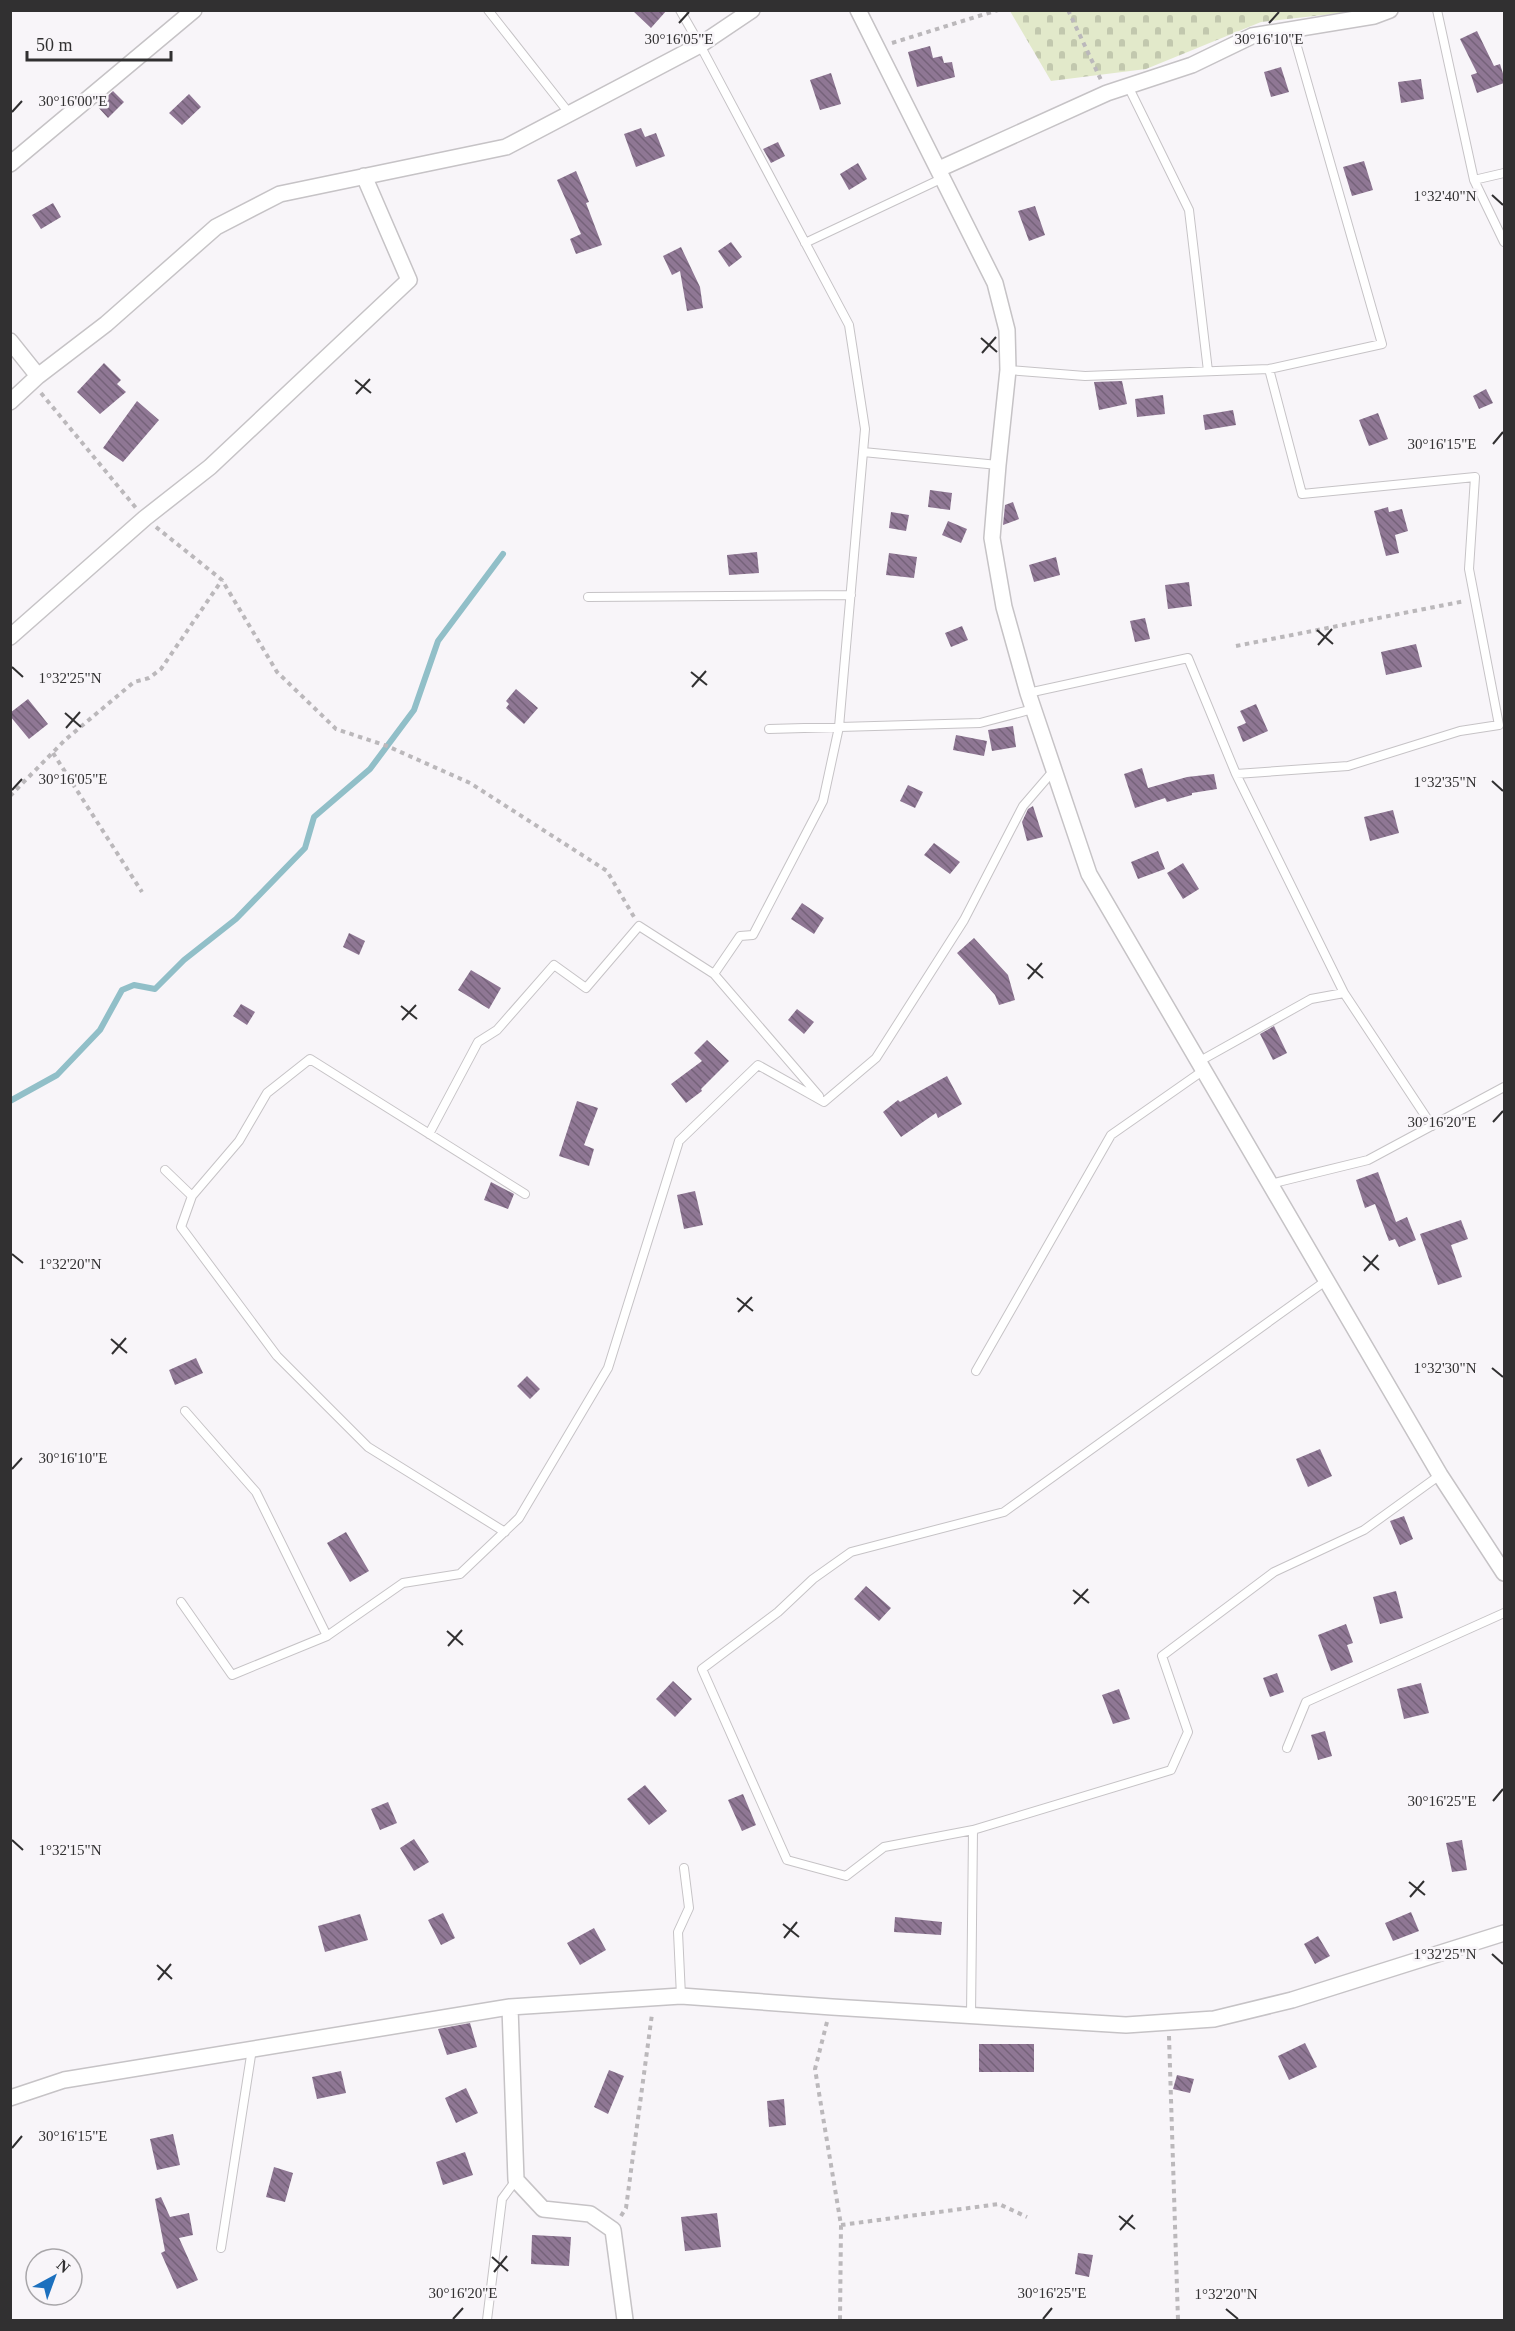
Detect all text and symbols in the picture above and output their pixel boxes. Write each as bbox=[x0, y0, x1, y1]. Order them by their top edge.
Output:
scale bar bbox=[27, 24, 171, 62]
text: 30°16'05"E bbox=[645, 31, 714, 47]
text: 30°16'10"E bbox=[1235, 31, 1304, 47]
text: 50 m bbox=[36, 35, 73, 55]
text: 30°16'00"E bbox=[39, 93, 108, 109]
text: 1°32'40"N bbox=[1413, 188, 1477, 204]
text: 30°16'15"E bbox=[1408, 436, 1477, 452]
text: 1°32'25"N bbox=[38, 670, 102, 686]
text: 30°16'05"E bbox=[39, 771, 108, 787]
text: 1°32'35"N bbox=[1413, 774, 1477, 790]
text: 30°16'20"E bbox=[1408, 1114, 1477, 1130]
text: 1°32'20"N bbox=[38, 1256, 102, 1272]
text: 1°32'30"N bbox=[1413, 1360, 1477, 1376]
text: 30°16'10"E bbox=[39, 1450, 108, 1466]
text: 30°16'25"E bbox=[1408, 1793, 1477, 1809]
text: 1°32'15"N bbox=[38, 1842, 102, 1858]
text: 1°32'25"N bbox=[1413, 1946, 1477, 1962]
text: 30°16'15"E bbox=[39, 2128, 108, 2144]
north arrow bbox=[24, 2247, 84, 2307]
text: N bbox=[54, 2256, 74, 2277]
text: 30°16'20"E bbox=[429, 2285, 498, 2301]
text: 30°16'25"E bbox=[1018, 2285, 1087, 2301]
text: 1°32'20"N bbox=[1194, 2286, 1258, 2302]

